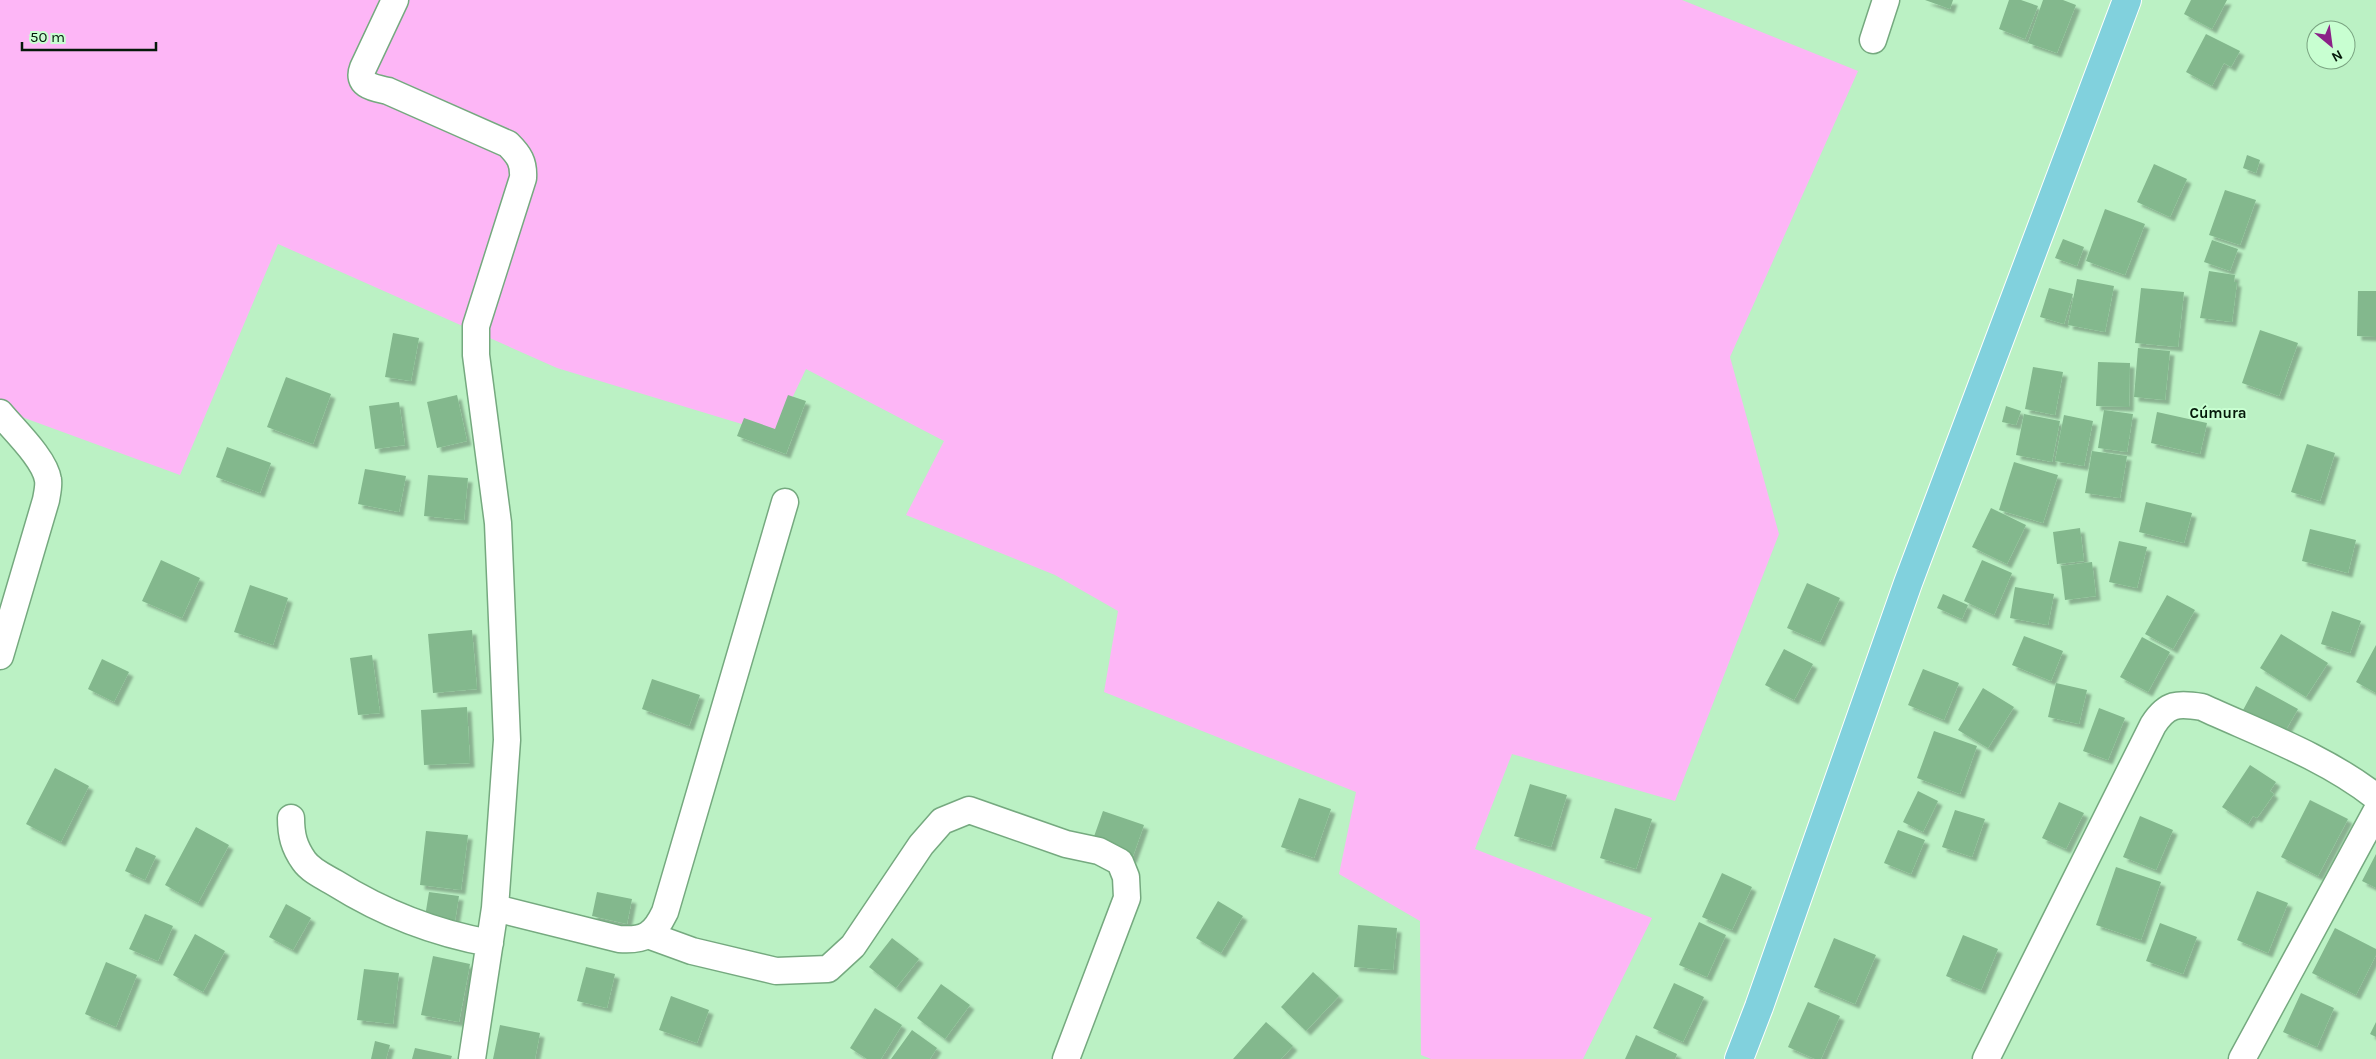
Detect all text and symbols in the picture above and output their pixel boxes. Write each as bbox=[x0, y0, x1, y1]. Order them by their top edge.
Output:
scale bar bbox=[22, 20, 156, 52]
north arrow bbox=[2306, 20, 2356, 70]
text: 50 m bbox=[30, 28, 65, 46]
text: N bbox=[2329, 46, 2346, 66]
district label: Cúmura bbox=[2189, 404, 2247, 422]

